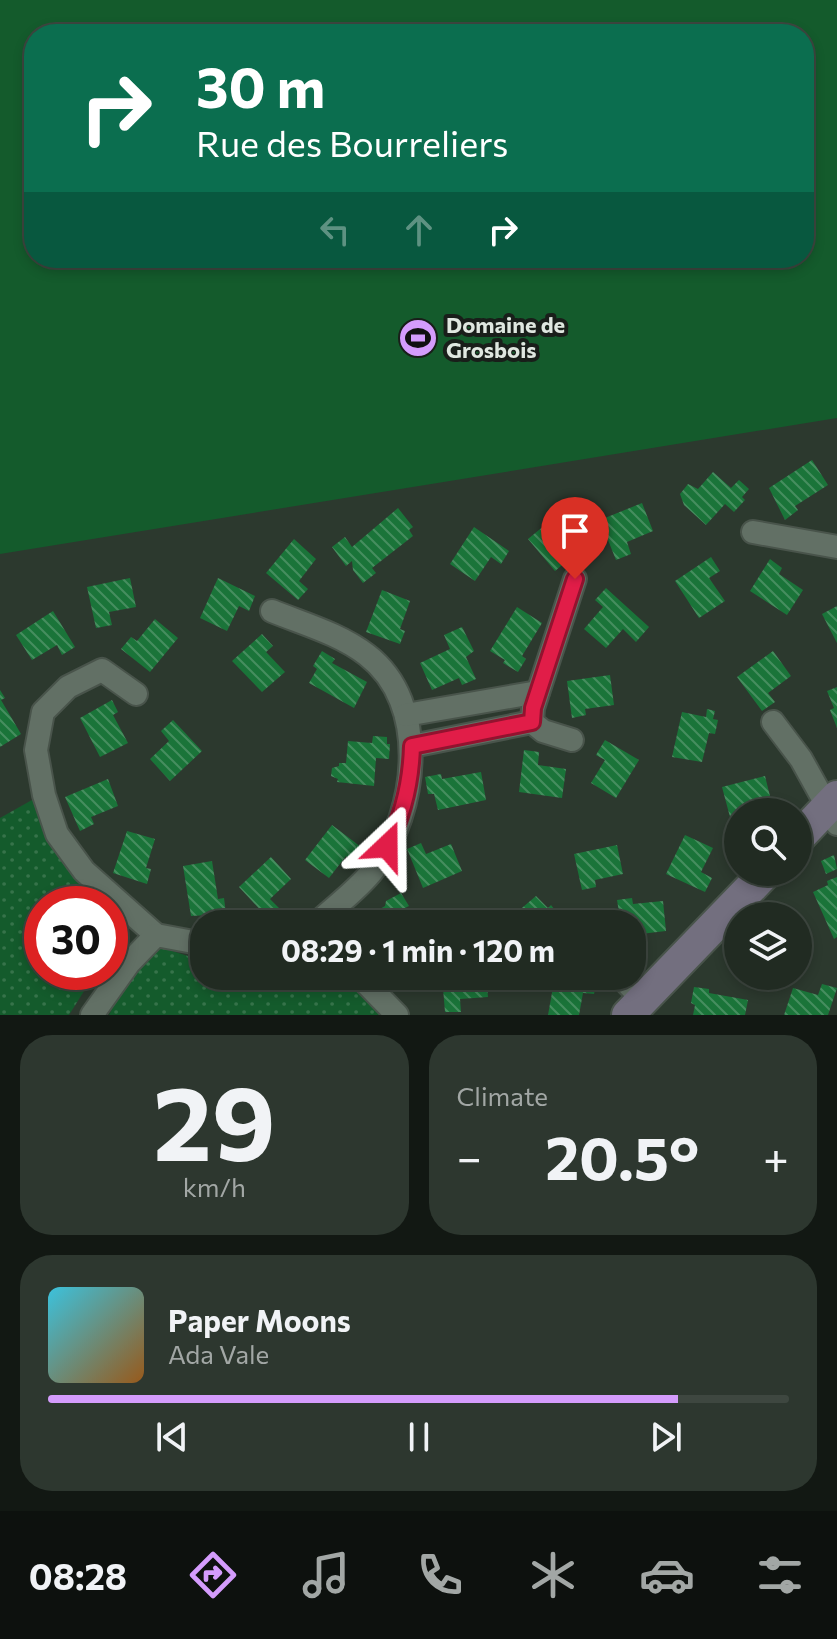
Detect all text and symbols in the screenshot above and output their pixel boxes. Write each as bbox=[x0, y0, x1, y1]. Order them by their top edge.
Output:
text: 30 m bbox=[196, 51, 325, 120]
icon: right bbox=[64, 56, 168, 160]
text: Rue des Bourreliers bbox=[196, 120, 508, 164]
icon: left bbox=[313, 208, 357, 252]
icon: ahead bbox=[397, 208, 441, 252]
icon: right bbox=[481, 208, 525, 252]
place label: Domaine de Grosbois bbox=[446, 311, 565, 363]
sports icon: Domaine de Grosbois bbox=[397, 317, 439, 359]
pin bbox=[541, 497, 609, 579]
icon: arrive bbox=[553, 509, 597, 553]
map controls bbox=[724, 798, 812, 990]
button: search bbox=[724, 798, 812, 886]
position arrow bbox=[345, 804, 429, 888]
speed limit sign: 30 bbox=[24, 886, 128, 990]
button: layers bbox=[724, 902, 812, 990]
text: 08:29 · 1 min · 120 m bbox=[281, 931, 555, 968]
text: 29 bbox=[153, 1055, 276, 1182]
text: Climate bbox=[457, 1080, 548, 1111]
text: 20.5° bbox=[545, 1119, 699, 1192]
text: − bbox=[457, 1129, 482, 1183]
text: + bbox=[763, 1129, 789, 1183]
text: km/h bbox=[183, 1171, 246, 1202]
text: Paper Moons bbox=[168, 1301, 351, 1338]
text: Ada Vale bbox=[168, 1338, 269, 1369]
icon: previous bbox=[150, 1415, 194, 1459]
icon: pause bbox=[397, 1415, 441, 1459]
icon: next bbox=[644, 1415, 688, 1459]
icon: directions bbox=[185, 1547, 241, 1603]
icon: music bbox=[298, 1547, 354, 1603]
icon: phone bbox=[412, 1547, 468, 1603]
icon: climate bbox=[525, 1547, 581, 1603]
icon: car bbox=[639, 1547, 695, 1603]
icon: filters bbox=[752, 1547, 808, 1603]
text: 08:28 bbox=[29, 1553, 127, 1597]

